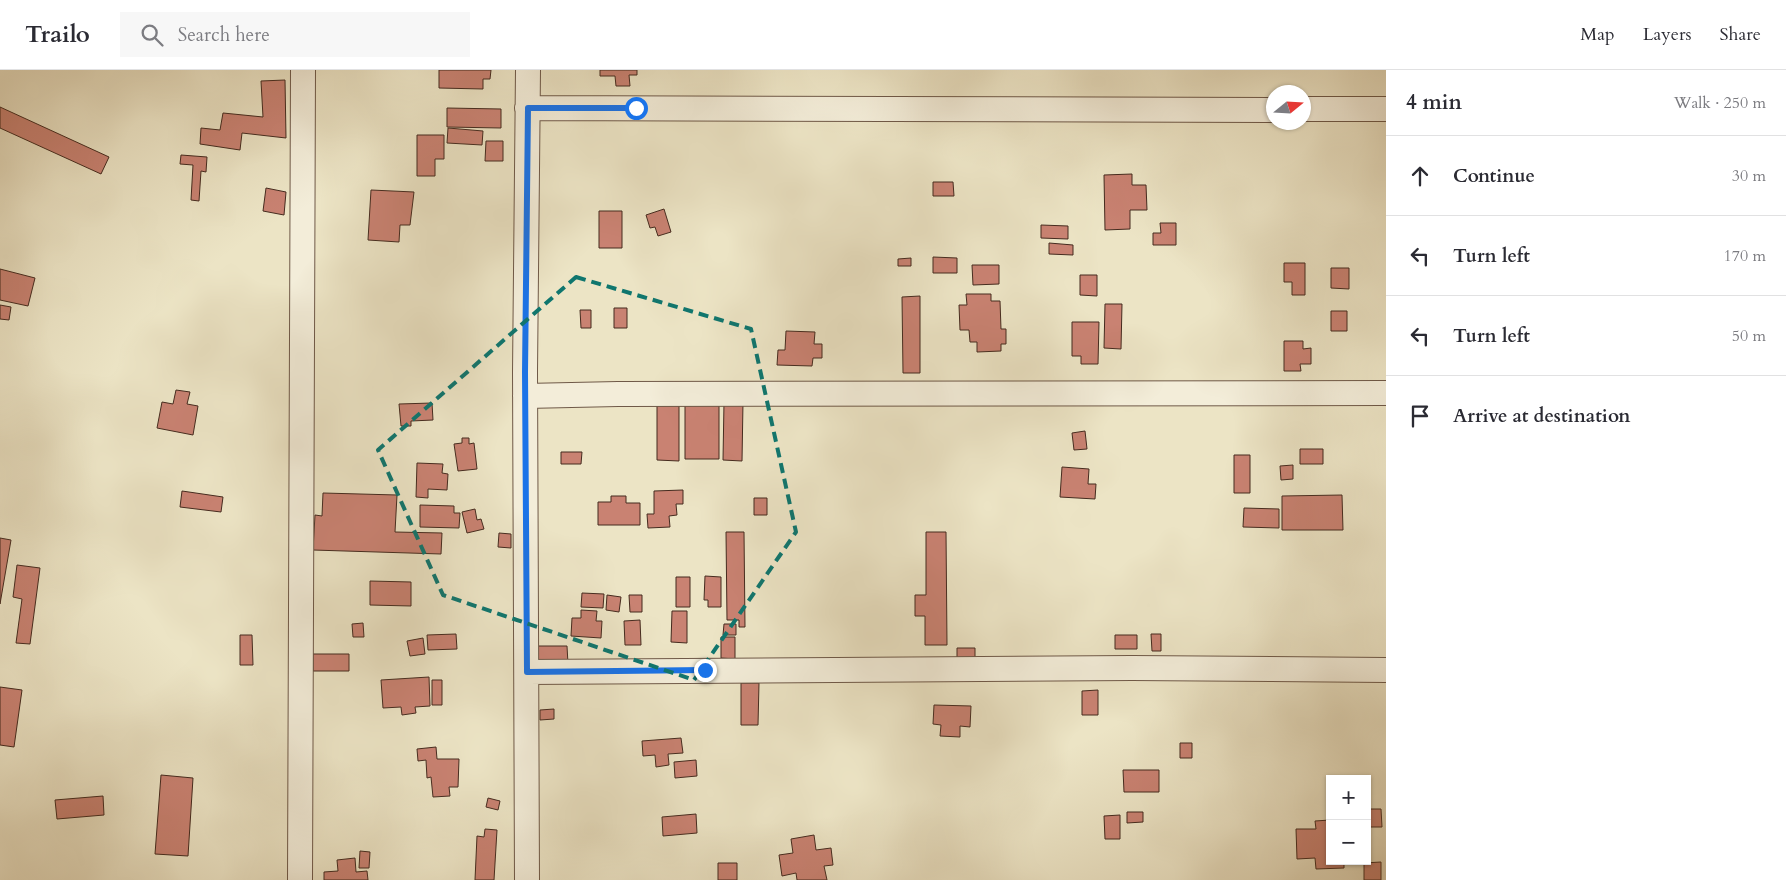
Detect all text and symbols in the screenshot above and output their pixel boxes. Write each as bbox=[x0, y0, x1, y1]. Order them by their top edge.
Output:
search box bbox=[120, 12, 470, 57]
text: Trailo bbox=[25, 18, 90, 51]
icon: search bbox=[138, 21, 166, 49]
text: Search here bbox=[178, 22, 270, 48]
text: Map bbox=[1580, 22, 1615, 47]
text: Layers bbox=[1643, 22, 1692, 47]
text: Share bbox=[1720, 22, 1761, 47]
north arrow bbox=[1266, 85, 1311, 130]
text: 4 min bbox=[1406, 88, 1462, 117]
text: Walk · 250 m bbox=[1674, 92, 1766, 114]
route start bbox=[625, 97, 648, 120]
icon: ahead bbox=[1406, 162, 1434, 190]
text: Continue bbox=[1453, 163, 1535, 189]
text: 30 m bbox=[1732, 165, 1766, 187]
icon: left bbox=[1406, 242, 1434, 270]
text: Turn left bbox=[1453, 243, 1530, 269]
text: 170 m bbox=[1724, 245, 1766, 267]
icon: left bbox=[1406, 322, 1434, 350]
text: Turn left bbox=[1453, 323, 1530, 349]
text: 50 m bbox=[1732, 325, 1766, 347]
icon: arrive bbox=[1406, 402, 1434, 430]
text: Arrive at destination bbox=[1453, 403, 1630, 429]
route end bbox=[694, 659, 717, 682]
map controls bbox=[1326, 775, 1371, 865]
button: + bbox=[1326, 775, 1371, 820]
button: − bbox=[1326, 820, 1371, 865]

